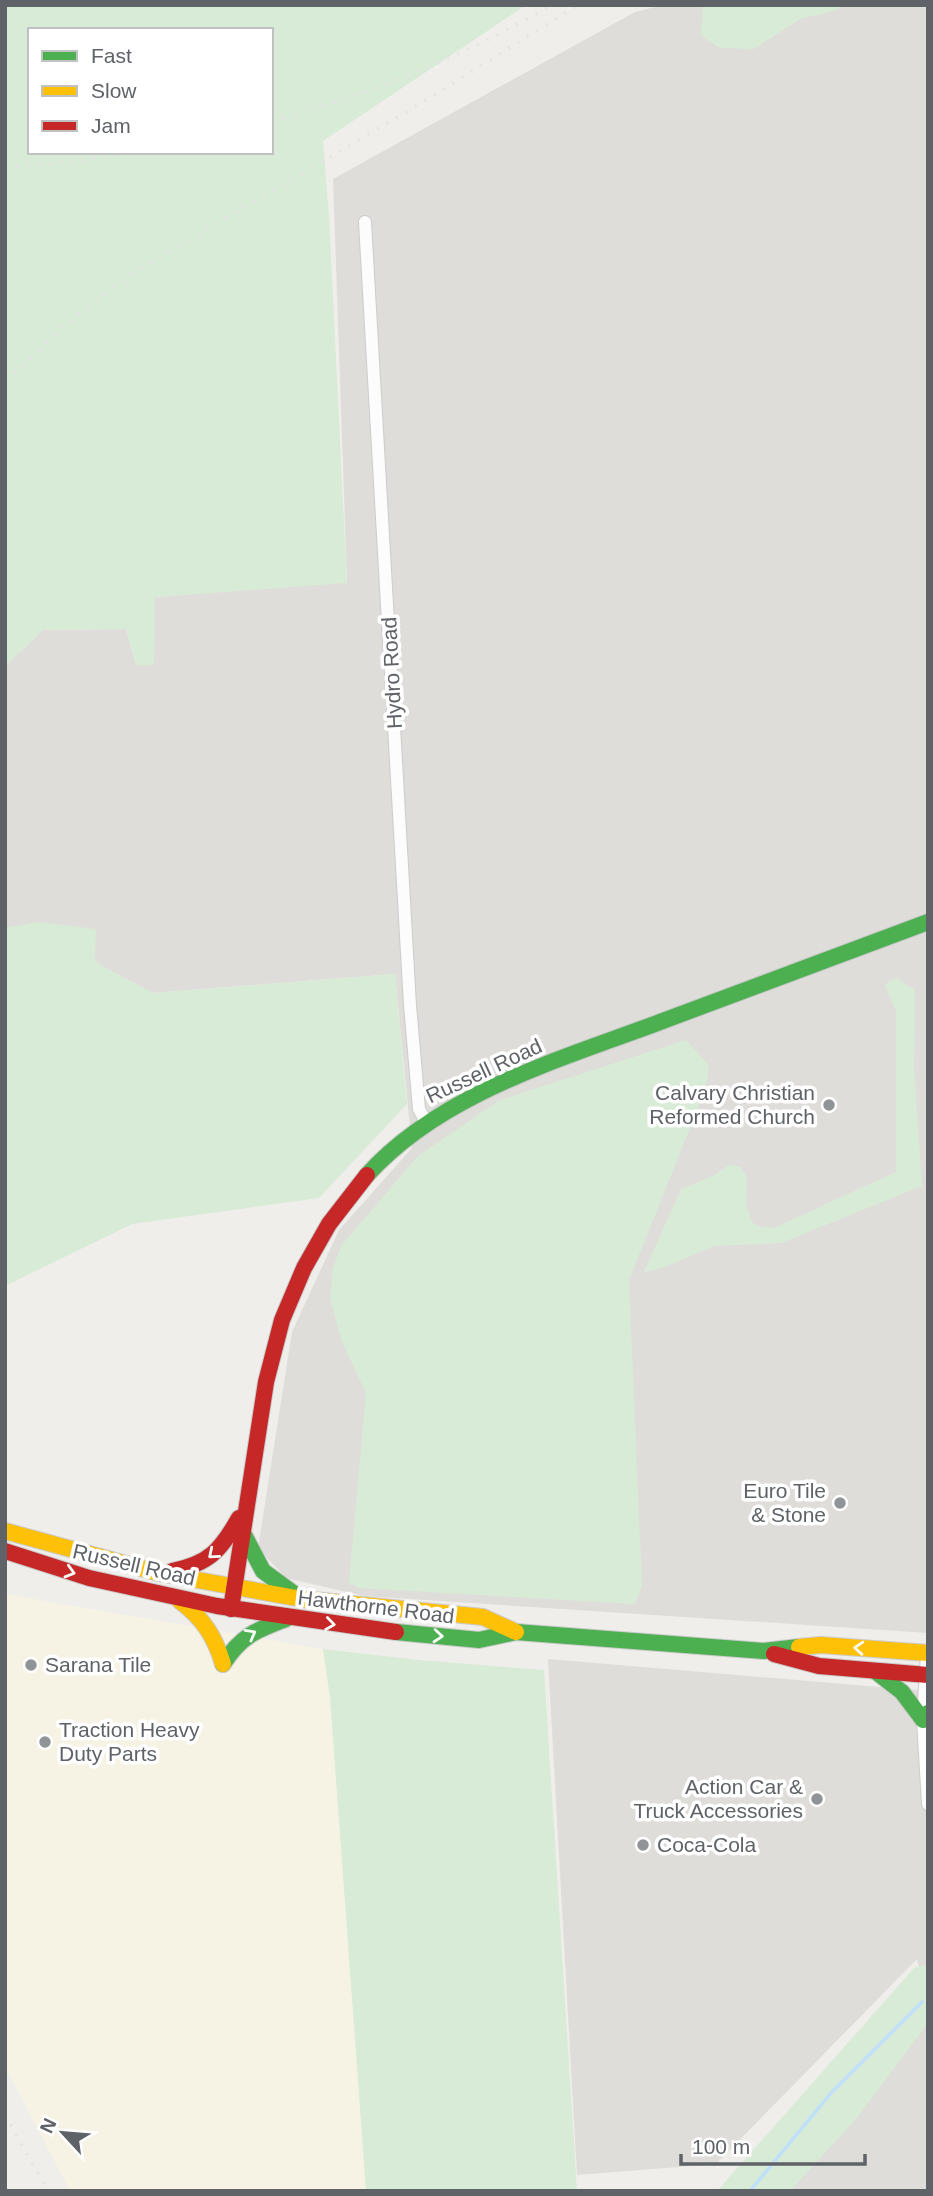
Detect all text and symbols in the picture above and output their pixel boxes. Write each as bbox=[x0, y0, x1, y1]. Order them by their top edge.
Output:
legend bbox=[28, 28, 273, 154]
text: Fast bbox=[91, 44, 132, 67]
text: Slow bbox=[91, 79, 137, 102]
text: Jam bbox=[91, 114, 131, 137]
street label: Hydro Road bbox=[377, 616, 406, 730]
street label: Russell Road bbox=[422, 1034, 545, 1107]
place label: Calvary Christian Reformed Church bbox=[649, 1081, 815, 1128]
marker: Calvary Christian Reformed Church bbox=[821, 1097, 837, 1113]
place label: Euro Tile & Stone bbox=[743, 1479, 826, 1526]
marker: Euro Tile & Stone bbox=[832, 1495, 848, 1511]
street label: Russell Road bbox=[71, 1539, 198, 1590]
one-way arrow bbox=[209, 1546, 222, 1558]
one-way arrow bbox=[64, 1564, 76, 1579]
street label: Hawthorne Road bbox=[296, 1585, 456, 1628]
one-way arrow bbox=[324, 1616, 336, 1631]
one-way arrow bbox=[433, 1628, 444, 1643]
one-way arrow bbox=[243, 1629, 256, 1642]
one-way arrow bbox=[853, 1641, 864, 1656]
place label: Sarana Tile bbox=[45, 1653, 151, 1676]
marker: Sarana Tile bbox=[23, 1657, 39, 1673]
place label: Traction Heavy Duty Parts bbox=[59, 1718, 200, 1765]
marker: Traction Heavy Duty Parts bbox=[37, 1734, 53, 1750]
place label: Action Car & Truck Accessories bbox=[633, 1775, 803, 1822]
marker: Action Car & Truck Accessories bbox=[809, 1791, 825, 1807]
place label: Coca-Cola bbox=[657, 1833, 757, 1856]
marker: Coca-Cola bbox=[635, 1837, 651, 1853]
north arrow bbox=[28, 2098, 98, 2168]
text: N bbox=[36, 2115, 61, 2137]
scale bar bbox=[681, 2122, 865, 2166]
text: 100 m bbox=[692, 2135, 750, 2158]

